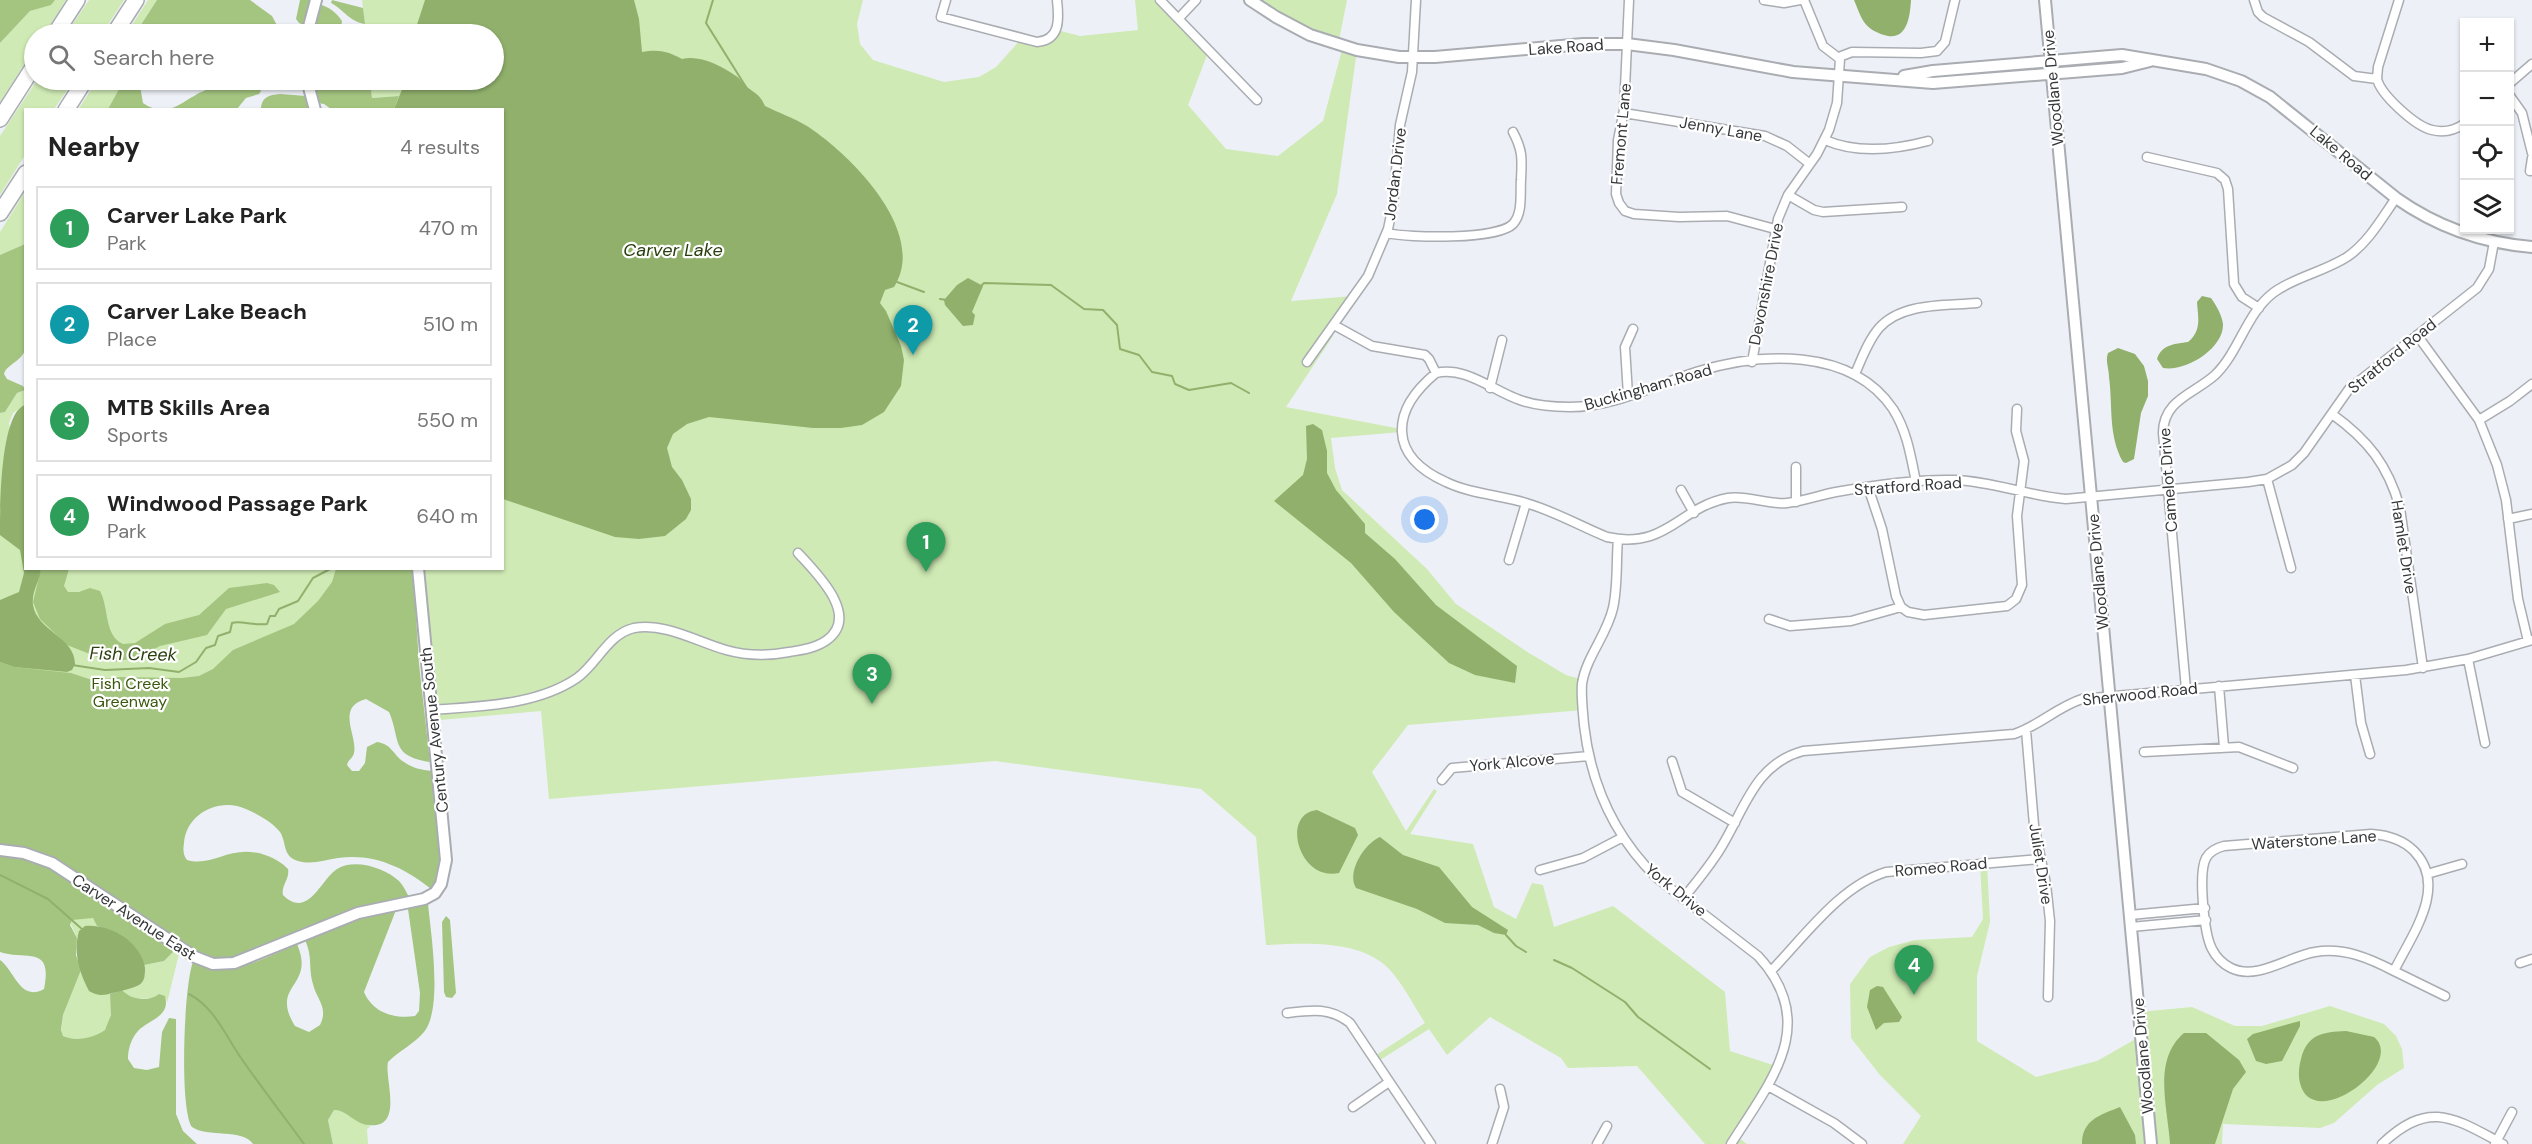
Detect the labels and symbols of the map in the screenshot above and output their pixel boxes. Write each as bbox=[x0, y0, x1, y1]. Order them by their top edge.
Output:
street label: Woodlane Drive bbox=[2037, 29, 2069, 147]
street label: Lake Road bbox=[1528, 34, 1604, 60]
street label: Fremont Lane bbox=[1606, 82, 1636, 186]
street label: Jenny Lane bbox=[1678, 111, 1764, 147]
street label: Lake Road bbox=[2305, 121, 2377, 185]
street label: Jordan Drive bbox=[1379, 126, 1411, 222]
street label: Devonshire Drive bbox=[1744, 221, 1788, 347]
water label: Carver Lake bbox=[623, 238, 723, 262]
pin: 2 bbox=[894, 306, 932, 355]
street label: Stratford Road bbox=[2343, 314, 2441, 398]
street label: Buckingham Road bbox=[1582, 359, 1714, 415]
street label: Camelot Drive bbox=[2154, 427, 2182, 533]
street label: Stratford Road bbox=[1853, 472, 1963, 500]
street label: Hamlet Drive bbox=[2386, 499, 2422, 595]
your location bbox=[1410, 505, 1439, 534]
street label: Woodlane Drive bbox=[2082, 513, 2114, 631]
pin: 1 bbox=[906, 522, 946, 572]
water label: Fish Creek bbox=[89, 641, 178, 667]
street label: Century Avenue South bbox=[415, 646, 453, 814]
pin: 3 bbox=[852, 654, 892, 704]
park label: Fish Creek Greenway bbox=[91, 673, 169, 712]
street label: Sherwood Road bbox=[2081, 677, 2199, 711]
street label: York Alcove bbox=[1469, 748, 1555, 776]
street label: Juliet Drive bbox=[2024, 822, 2058, 906]
street label: Waterstone Lane bbox=[2251, 825, 2377, 855]
street label: Romeo Road bbox=[1894, 852, 1988, 882]
street label: York Drive bbox=[1641, 859, 1711, 921]
street label: Carver Avenue East bbox=[68, 869, 200, 965]
pin: 4 bbox=[1894, 946, 1934, 995]
street label: Woodlane Drive bbox=[2127, 997, 2159, 1115]

